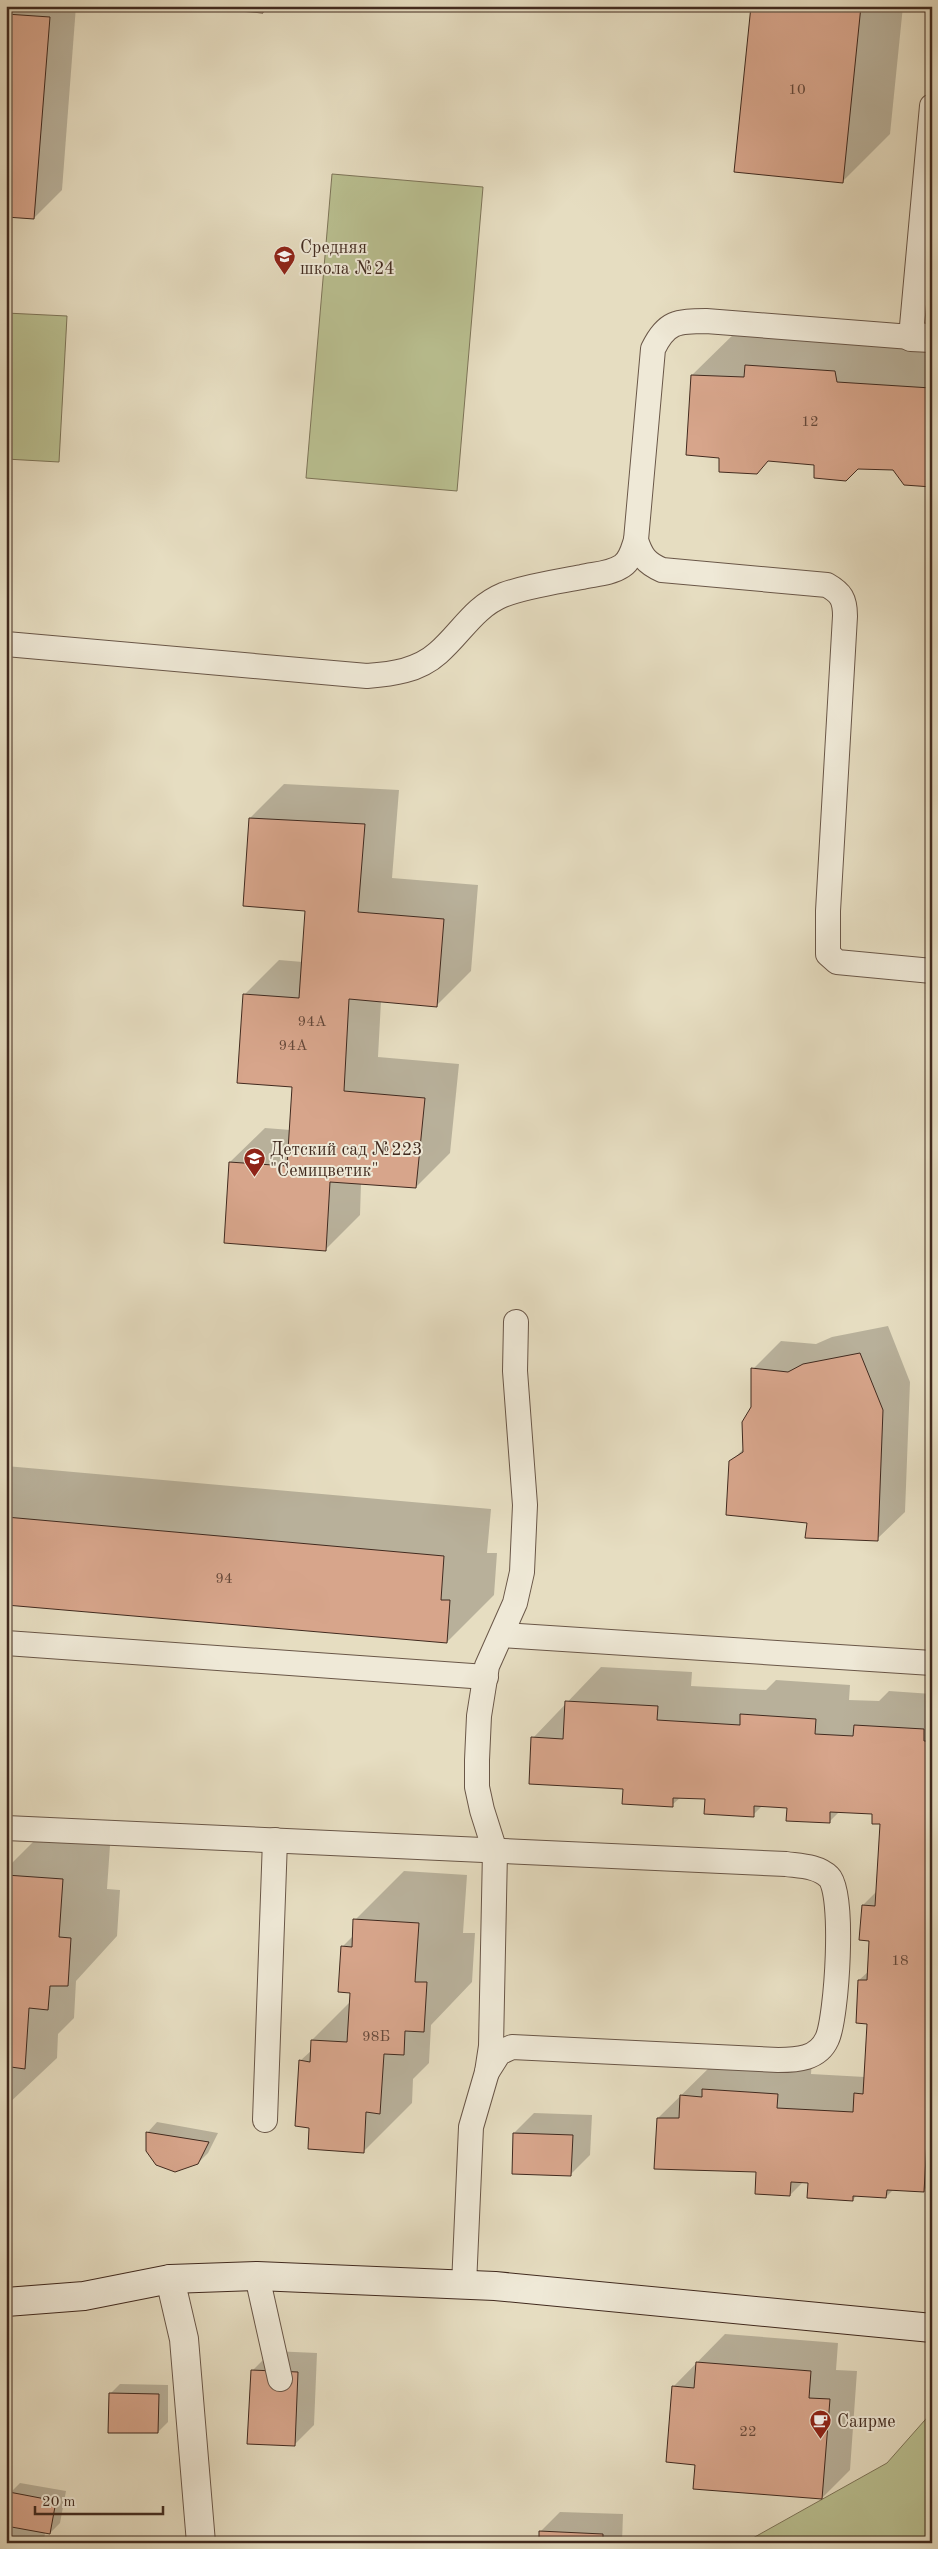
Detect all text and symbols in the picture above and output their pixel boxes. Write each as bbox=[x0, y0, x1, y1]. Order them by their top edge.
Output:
house number: 10 bbox=[788, 83, 806, 98]
place label: Средняя школа №24 bbox=[300, 239, 395, 278]
school or university icon: Средняя школа №24 bbox=[272, 245, 296, 276]
house number: 12 bbox=[801, 415, 819, 430]
house number: 94А bbox=[298, 1015, 327, 1030]
house number: 94А bbox=[279, 1039, 308, 1054]
place label: Детский сад №223 "Семицветик" bbox=[270, 1141, 423, 1180]
school or university icon: Детский сад №223 "Семицветик" bbox=[242, 1147, 266, 1178]
house number: 94 bbox=[215, 1572, 233, 1587]
house number: 18 bbox=[891, 1954, 909, 1969]
house number: 98Б bbox=[362, 2030, 390, 2045]
cafe icon: Саирме bbox=[809, 2409, 833, 2440]
place label: Саирме bbox=[837, 2413, 896, 2431]
house number: 22 bbox=[739, 2425, 757, 2440]
scale bar bbox=[35, 2484, 162, 2516]
text: 20 m bbox=[42, 2495, 76, 2510]

